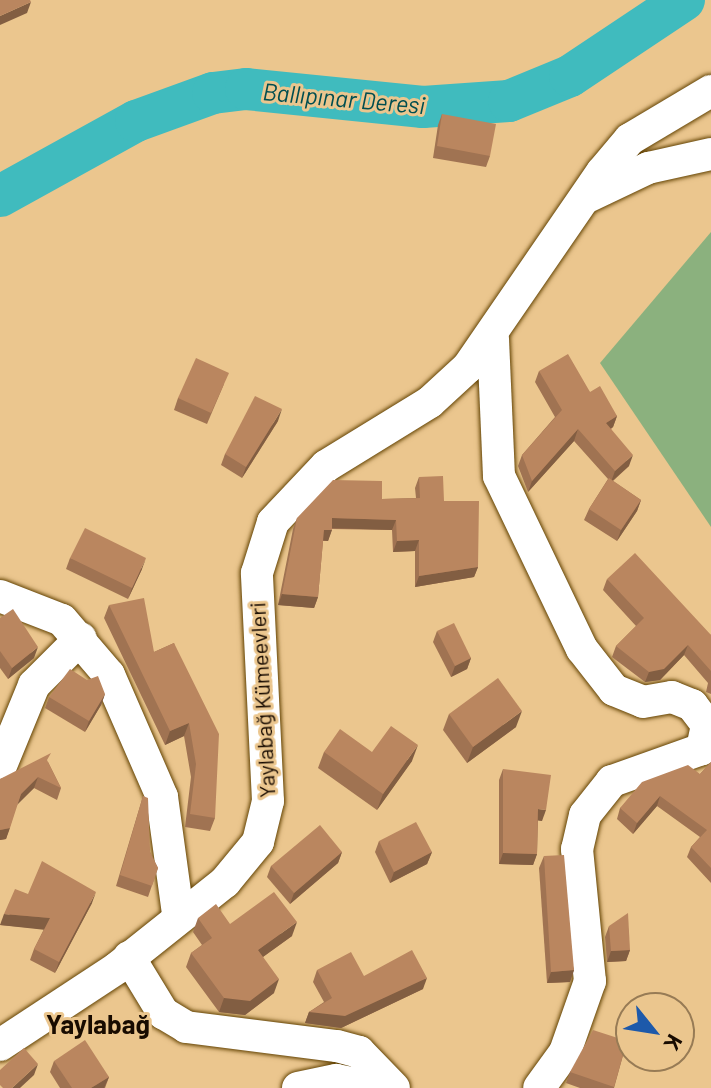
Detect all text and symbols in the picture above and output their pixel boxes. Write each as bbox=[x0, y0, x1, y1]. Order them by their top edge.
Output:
water label: Ballıpınar Deresi bbox=[261, 77, 427, 119]
street label: Yaylabağ Kümeevleri bbox=[244, 602, 280, 798]
north arrow bbox=[615, 992, 695, 1072]
district label: Yaylabağ bbox=[46, 1008, 150, 1040]
text: K bbox=[659, 1031, 689, 1055]

